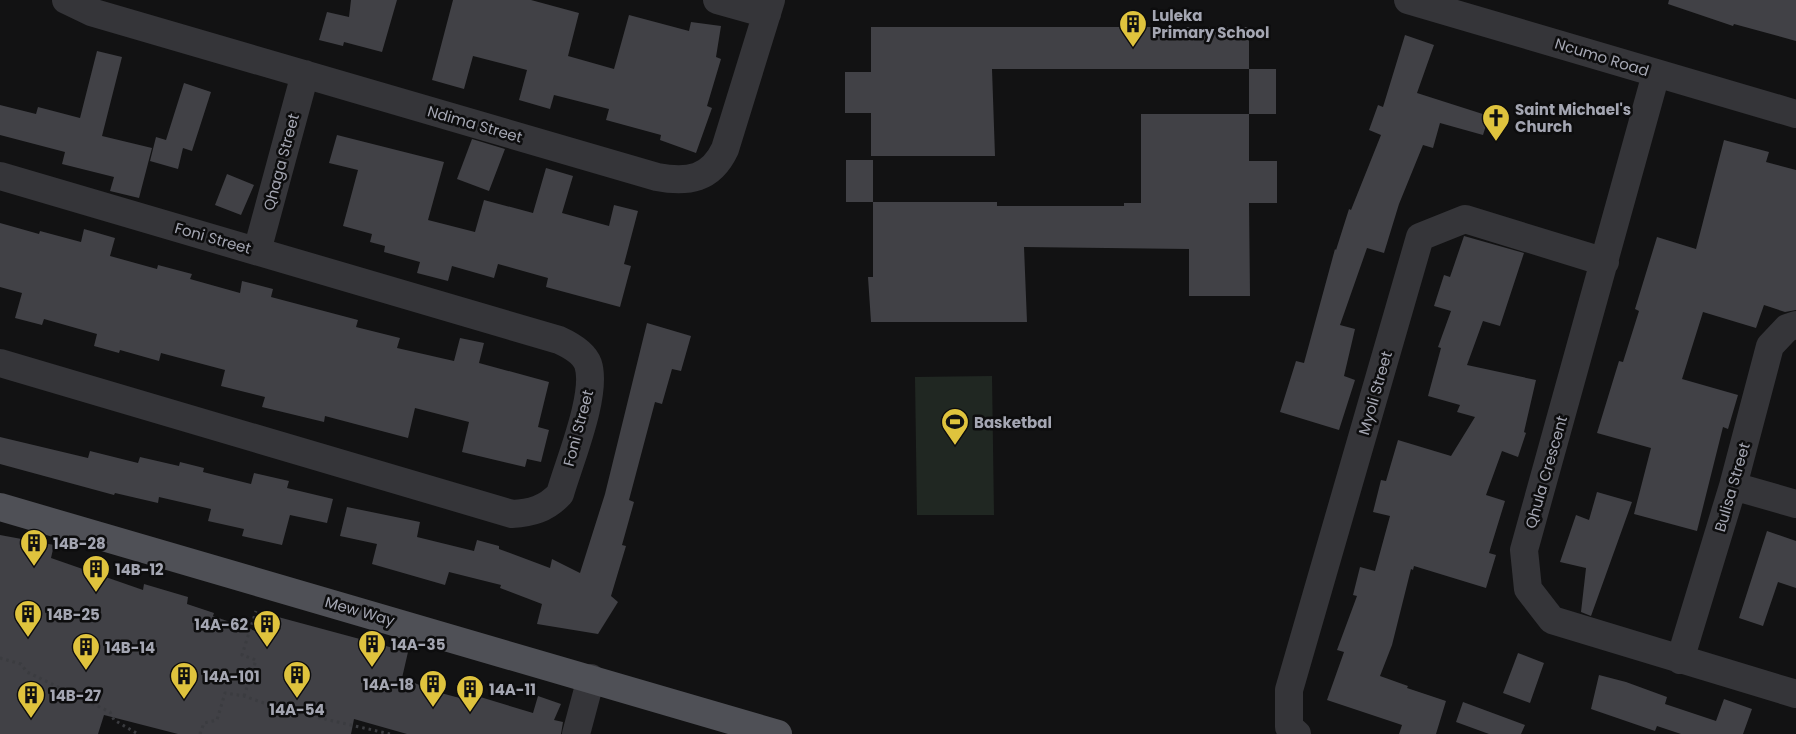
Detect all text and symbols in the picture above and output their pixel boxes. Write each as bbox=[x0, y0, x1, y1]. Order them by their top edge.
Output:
place label: Luleka Primary School bbox=[1152, 5, 1269, 43]
building icon: Luleka Primary School bbox=[1118, 9, 1148, 48]
street label: Ncumo Road bbox=[1552, 33, 1652, 81]
place label: Saint Michael's Church bbox=[1515, 99, 1631, 137]
street label: Ndima Street bbox=[425, 100, 525, 148]
church icon: Saint Michael's Church bbox=[1481, 103, 1511, 142]
street label: Qhaga Street bbox=[258, 111, 304, 213]
street label: Foni Street bbox=[172, 217, 254, 259]
street label: Myoli Street bbox=[1353, 349, 1397, 437]
street label: Foni Street bbox=[558, 387, 598, 469]
sports icon: Basketbal bbox=[940, 407, 970, 446]
place label: Basketbal bbox=[974, 412, 1052, 433]
street label: Qhula Crescent bbox=[1520, 413, 1572, 531]
street label: Bulisa Street bbox=[1709, 440, 1755, 534]
building icon: 14B-28 bbox=[19, 528, 49, 567]
place label: 14B-28 bbox=[53, 533, 106, 554]
building icon: 14B-12 bbox=[81, 554, 111, 593]
place label: 14B-12 bbox=[115, 559, 164, 580]
street label: Mew Way bbox=[323, 591, 398, 631]
building icon: 14B-25 bbox=[13, 599, 43, 638]
place label: 14B-25 bbox=[47, 604, 100, 625]
building icon: 14A-62 bbox=[252, 609, 282, 648]
place label: 14A-62 bbox=[194, 614, 248, 635]
building icon: 14A-35 bbox=[357, 629, 387, 668]
building icon: 14B-14 bbox=[71, 632, 101, 671]
place label: 14A-35 bbox=[391, 634, 446, 655]
place label: 14B-14 bbox=[105, 637, 155, 658]
building icon: 14A-54 bbox=[282, 660, 312, 699]
building icon: 14A-101 bbox=[169, 661, 199, 700]
place label: 14A-101 bbox=[203, 666, 260, 687]
building icon: 14A-18 bbox=[418, 669, 448, 708]
place label: 14A-18 bbox=[363, 674, 414, 695]
building icon: 14A-11 bbox=[455, 674, 485, 713]
place label: 14A-11 bbox=[489, 679, 536, 700]
building icon: 14B-27 bbox=[16, 680, 46, 719]
place label: 14B-27 bbox=[50, 685, 101, 706]
place label: 14A-54 bbox=[269, 699, 325, 720]

